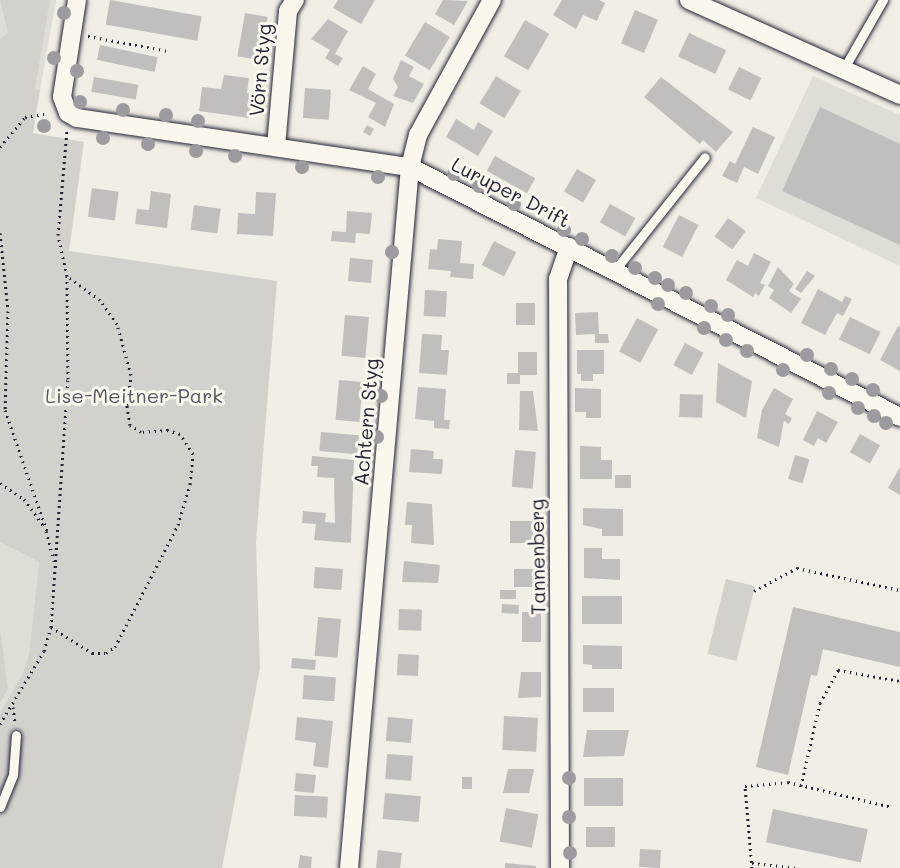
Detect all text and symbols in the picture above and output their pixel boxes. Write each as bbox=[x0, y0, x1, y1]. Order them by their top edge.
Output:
street label: Vörn Styg bbox=[244, 23, 276, 117]
street label: Luruper Drift bbox=[448, 152, 574, 232]
street label: Achtern Styg bbox=[348, 357, 384, 487]
park label: Lise-Meitner-Park bbox=[45, 383, 223, 407]
street label: Tannenberg bbox=[524, 499, 550, 615]

